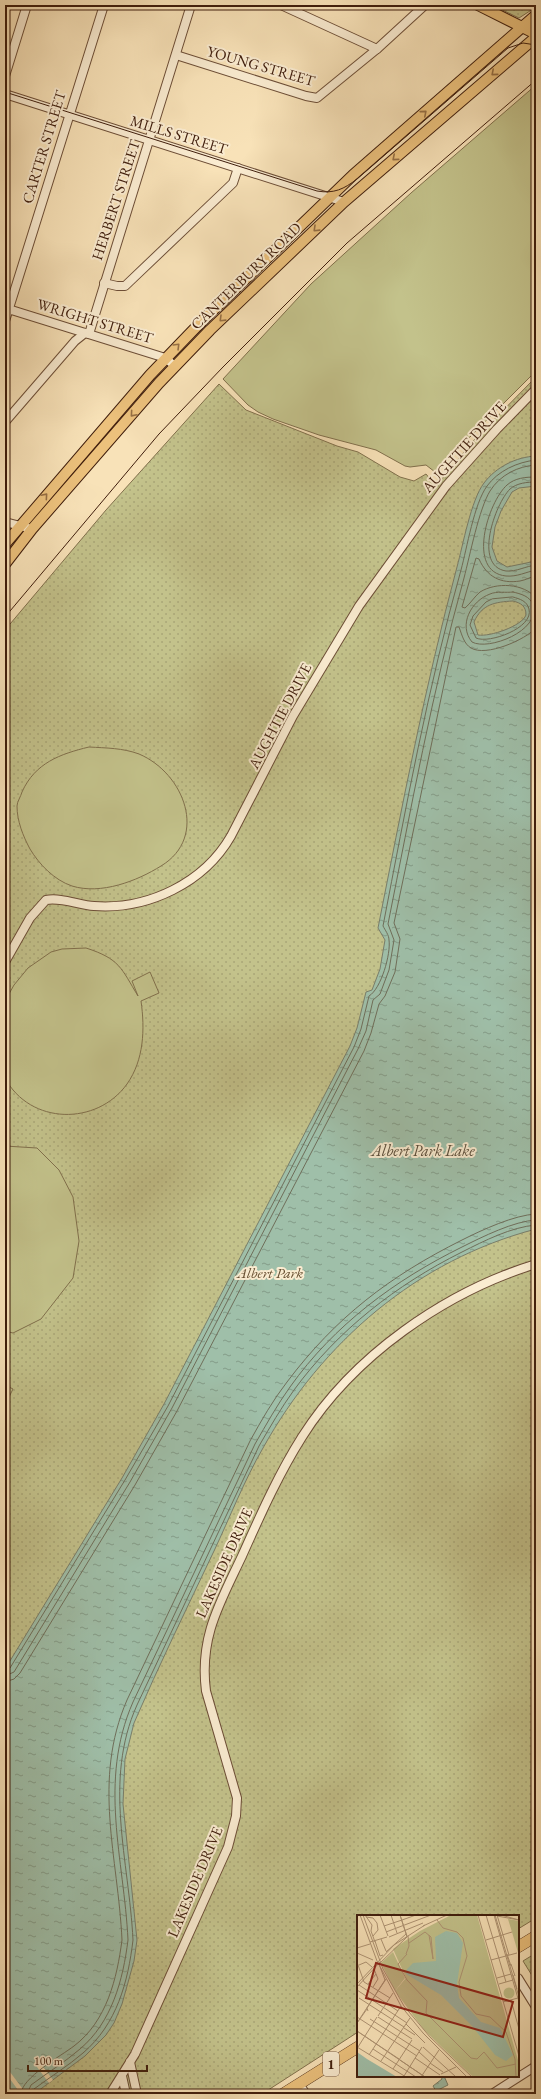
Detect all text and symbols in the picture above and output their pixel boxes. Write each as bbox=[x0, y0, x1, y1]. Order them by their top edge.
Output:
street label: YOUNG STREET bbox=[205, 41, 318, 90]
one-way arrow bbox=[491, 68, 498, 75]
street label: CARTER STREET bbox=[17, 87, 70, 206]
one-way arrow bbox=[419, 110, 427, 117]
street label: MILLS STREET bbox=[128, 111, 231, 159]
street label: HERBERT STREET bbox=[87, 136, 144, 262]
one-way arrow bbox=[392, 153, 400, 160]
street label: CANTERBURY ROAD bbox=[186, 218, 305, 333]
one-way arrow bbox=[313, 224, 321, 232]
street label: WRIGHT STREET bbox=[35, 294, 156, 347]
one-way arrow bbox=[219, 314, 227, 322]
one-way arrow bbox=[172, 343, 180, 351]
street label: AUGHTIE DRIVE bbox=[417, 397, 510, 497]
one-way arrow bbox=[130, 409, 137, 416]
one-way arrow bbox=[41, 493, 48, 501]
street label: AUGHTIE DRIVE bbox=[243, 659, 316, 773]
water label: Albert Park Lake bbox=[370, 1140, 475, 1161]
park label: Albert Park bbox=[236, 1263, 303, 1282]
street label: LAKESIDE DRIVE bbox=[191, 1504, 256, 1621]
street label: LAKESIDE DRIVE bbox=[163, 1823, 227, 1940]
inset map bbox=[357, 1915, 519, 2077]
scale bar bbox=[28, 2047, 147, 2073]
road number: 1 bbox=[323, 2052, 339, 2076]
text: 100 m bbox=[34, 2053, 64, 2069]

